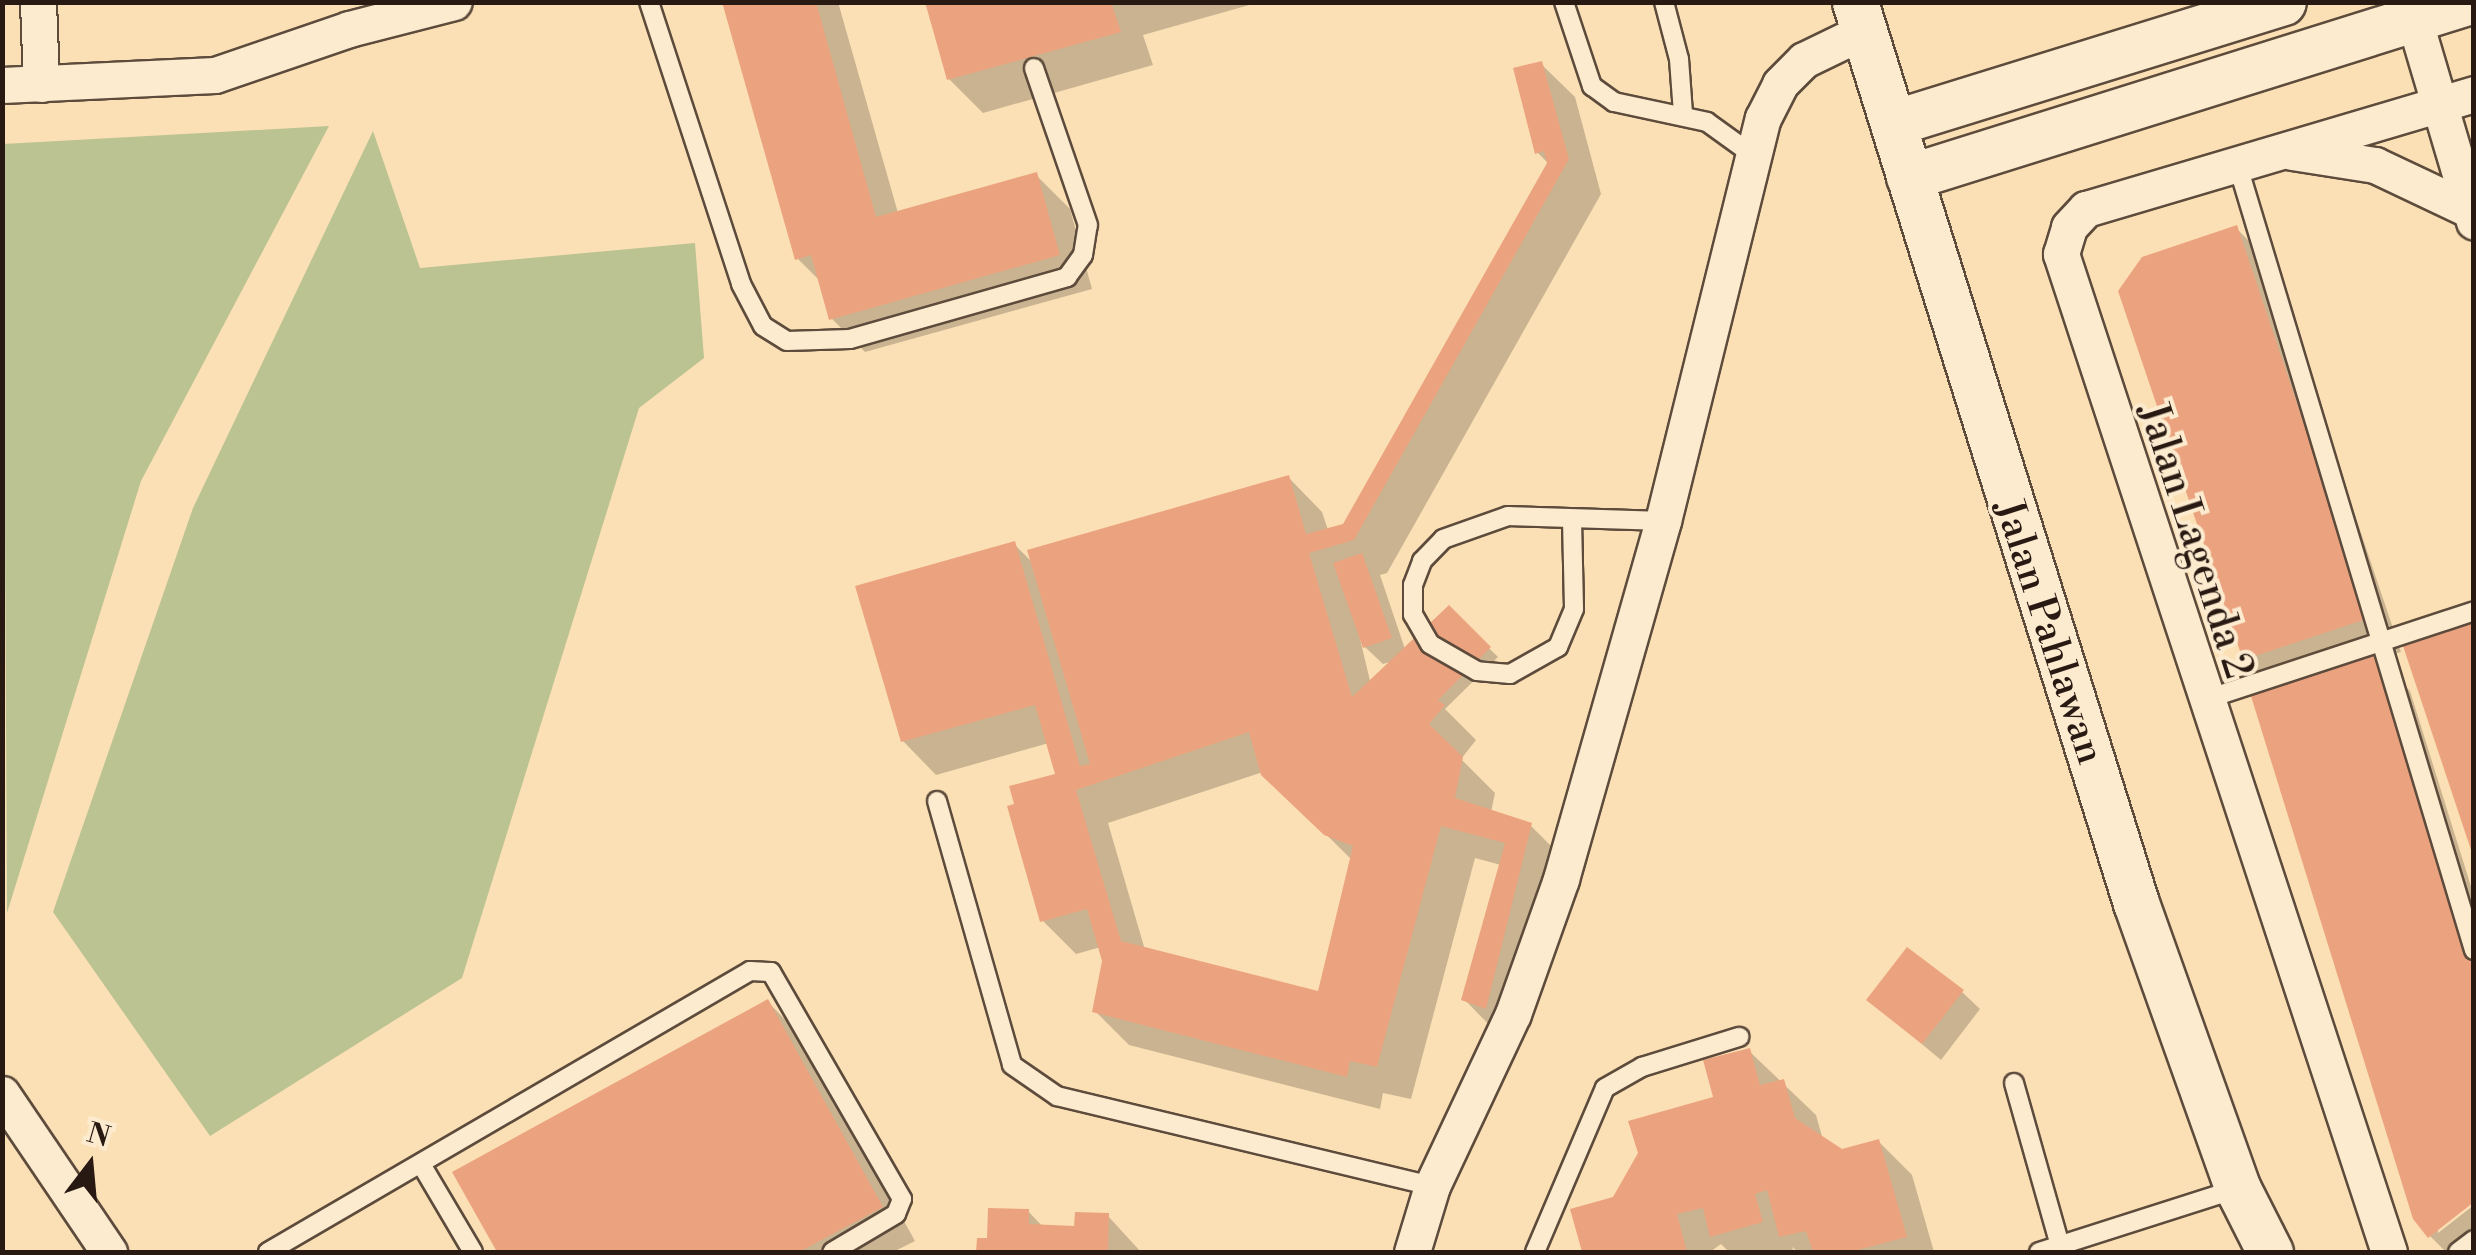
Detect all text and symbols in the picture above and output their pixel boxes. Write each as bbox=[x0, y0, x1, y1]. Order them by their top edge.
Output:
street label: Jalan Lagenda 2 bbox=[2128, 397, 2262, 685]
street label: Jalan Pahlawan bbox=[1984, 494, 2114, 770]
north arrow bbox=[40, 1115, 140, 1215]
text: N bbox=[83, 1116, 114, 1156]

